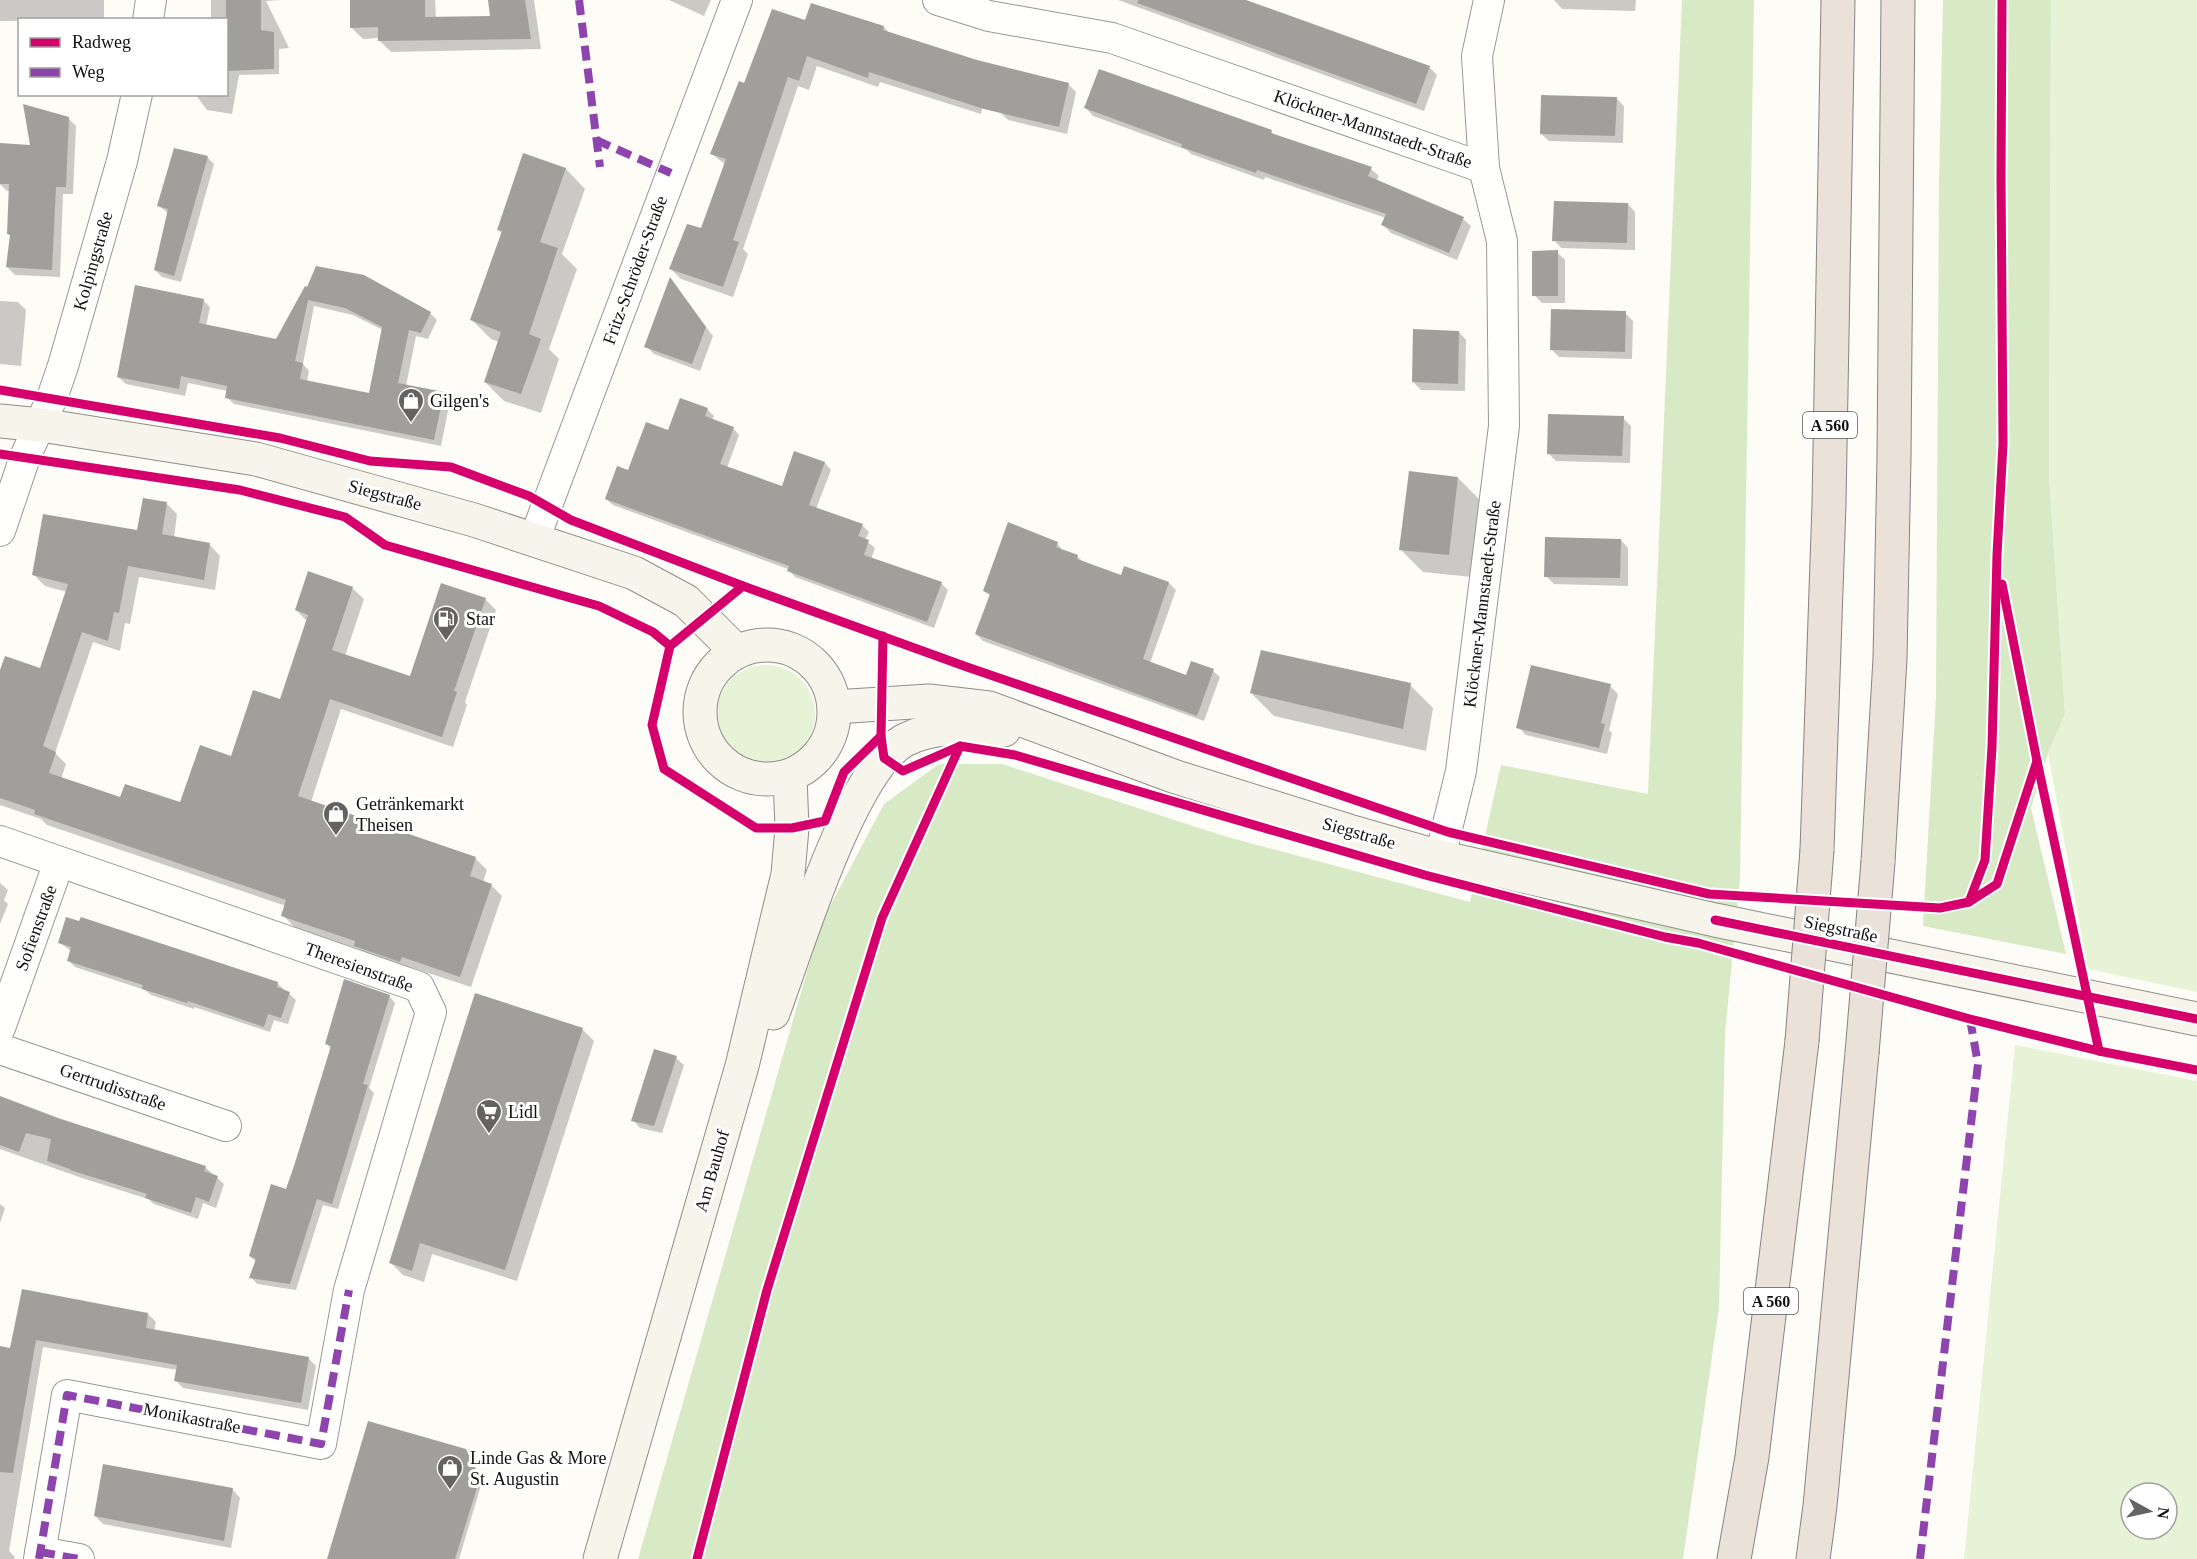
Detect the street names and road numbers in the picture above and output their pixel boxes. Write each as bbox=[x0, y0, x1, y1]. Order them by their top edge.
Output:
street label: Klöckner-Mannstaedt-Straße bbox=[1271, 86, 1475, 172]
street label: Fritz-Schröder-Straße bbox=[599, 193, 671, 347]
street label: Kolpingstraße bbox=[69, 209, 117, 313]
road number: A 560 bbox=[1803, 412, 1857, 438]
street label: Siegstraße bbox=[346, 476, 424, 514]
street label: Klöckner-Mannstaedt-Straße bbox=[1459, 499, 1505, 709]
street label: Siegstraße bbox=[1320, 813, 1398, 853]
street label: Sofienstraße bbox=[11, 882, 61, 974]
street label: Siegstraße bbox=[1802, 911, 1880, 947]
street label: Theresienstraße bbox=[302, 938, 416, 996]
street label: Gertrudisstraße bbox=[57, 1059, 169, 1115]
street label: Am Bauhof bbox=[691, 1128, 733, 1214]
road number: A 560 bbox=[1744, 1288, 1798, 1314]
street label: Monikastraße bbox=[142, 1399, 242, 1437]

